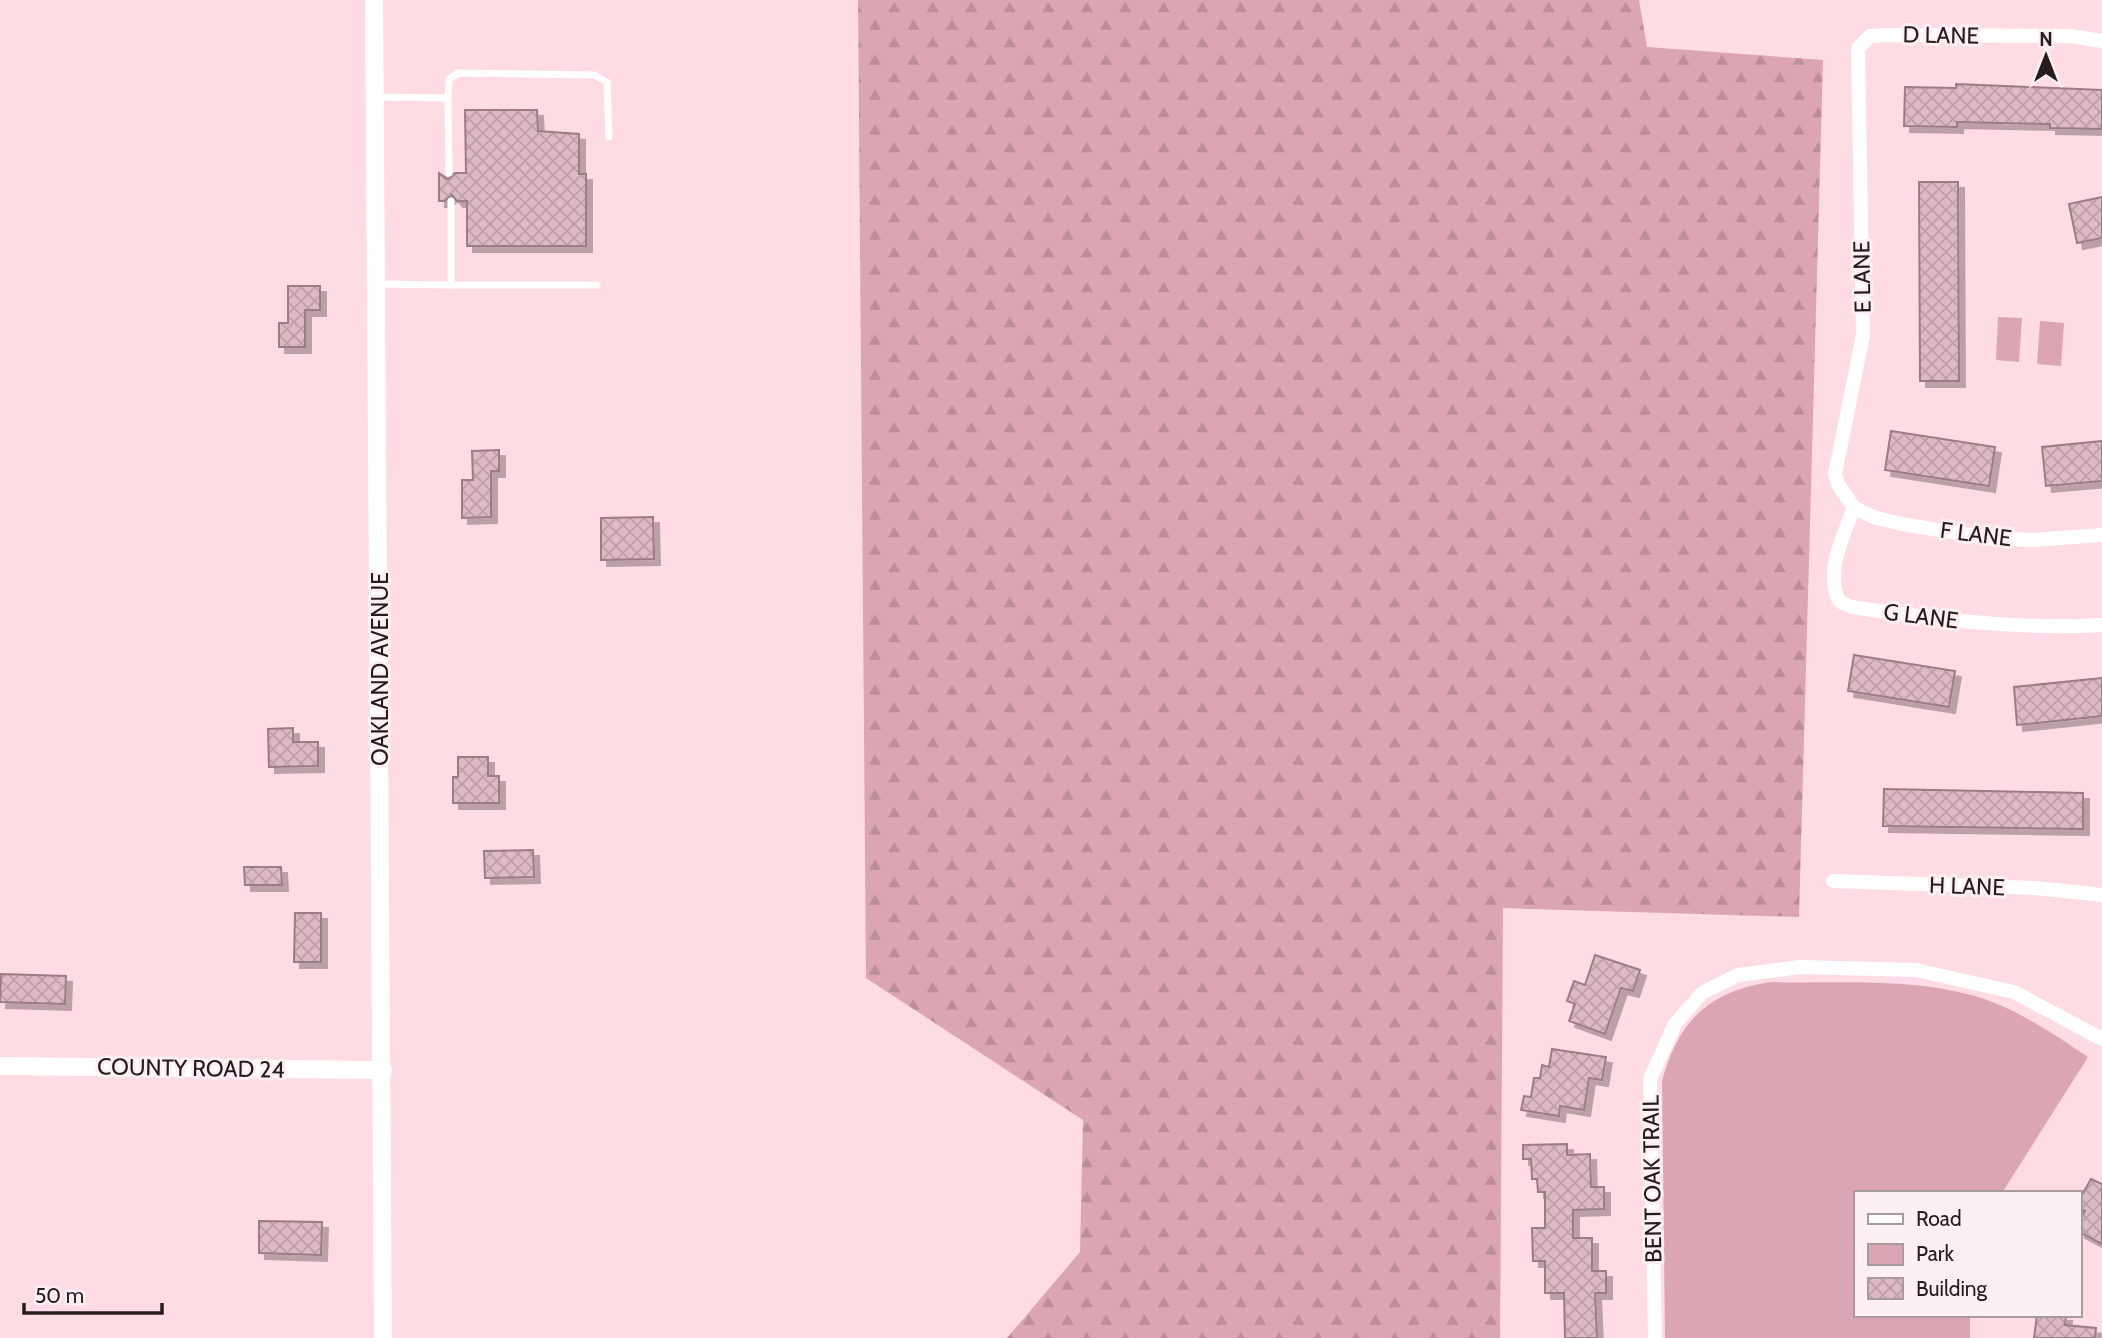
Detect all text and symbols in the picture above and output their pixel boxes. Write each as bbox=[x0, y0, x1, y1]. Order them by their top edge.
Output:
street label: D LANE bbox=[1902, 20, 1980, 50]
north arrow bbox=[2011, 21, 2081, 91]
text: N bbox=[2039, 28, 2053, 51]
street label: E LANE bbox=[1847, 240, 1877, 314]
street label: F LANE bbox=[1939, 516, 2013, 552]
street label: OAKLAND AVENUE bbox=[366, 572, 394, 766]
street label: G LANE bbox=[1882, 598, 1960, 634]
street label: H LANE bbox=[1929, 871, 2005, 901]
street label: COUNTY ROAD 24 bbox=[97, 1052, 285, 1084]
street label: BENT OAK TRAIL bbox=[1637, 1094, 1667, 1263]
legend bbox=[1854, 1191, 2081, 1317]
text: Road bbox=[1916, 1206, 1962, 1231]
text: Park bbox=[1916, 1241, 1954, 1266]
scale bar bbox=[24, 1272, 163, 1316]
text: Building bbox=[1916, 1276, 1988, 1301]
text: 50 m bbox=[35, 1283, 84, 1308]

